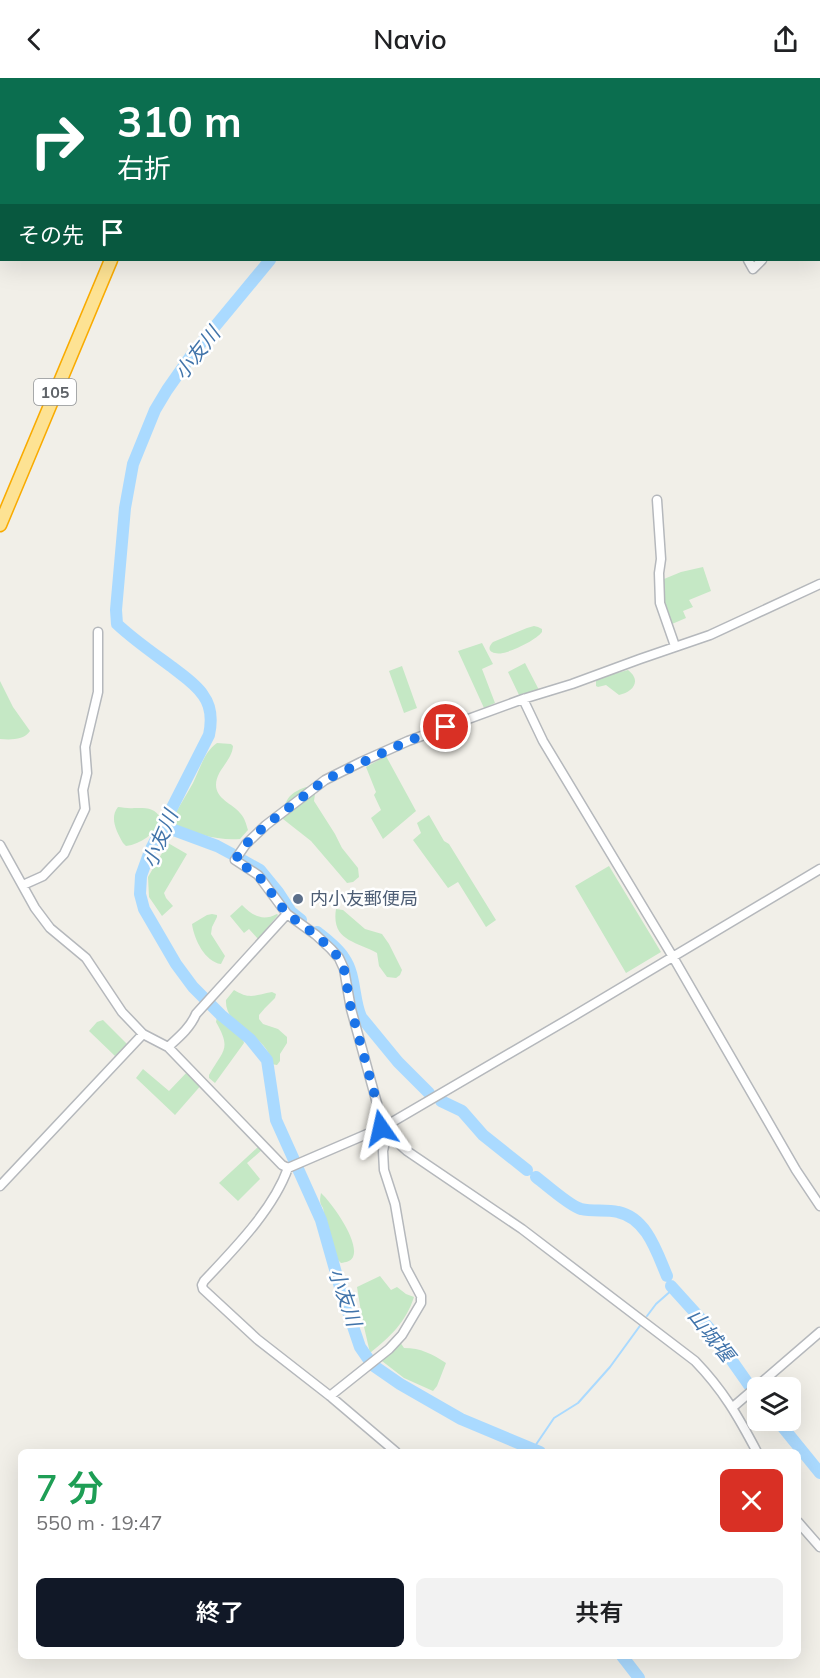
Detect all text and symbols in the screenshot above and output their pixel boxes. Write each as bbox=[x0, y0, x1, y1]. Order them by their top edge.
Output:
text: Navio bbox=[373, 22, 447, 56]
icon: back bbox=[18, 23, 51, 56]
icon: share bbox=[769, 23, 802, 56]
text: 310 m bbox=[117, 95, 242, 148]
icon: right bbox=[18, 102, 96, 180]
text: 右折 bbox=[117, 151, 171, 185]
icon: arrive bbox=[96, 216, 129, 249]
text: その先 bbox=[18, 221, 84, 249]
water label: 小友川 bbox=[168, 320, 226, 384]
road number: 105 bbox=[34, 379, 76, 405]
pin bbox=[420, 701, 471, 752]
icon: arrive bbox=[429, 710, 462, 743]
water label: 小友川 bbox=[136, 804, 184, 871]
place label: 内小友郵便局 bbox=[310, 887, 418, 910]
marker: 内小友郵便局 bbox=[291, 892, 305, 906]
position arrow bbox=[349, 1096, 413, 1160]
water label: 小友川 bbox=[324, 1264, 368, 1331]
water label: 山城堰 bbox=[683, 1303, 742, 1369]
map controls bbox=[747, 1377, 801, 1431]
button: layers bbox=[747, 1377, 801, 1431]
text: 7 分 bbox=[36, 1465, 103, 1510]
button: close bbox=[720, 1469, 783, 1532]
text: 550 m · 19:47 bbox=[36, 1510, 162, 1535]
button: 終了 bbox=[36, 1578, 404, 1647]
button: 共有 bbox=[416, 1578, 783, 1647]

